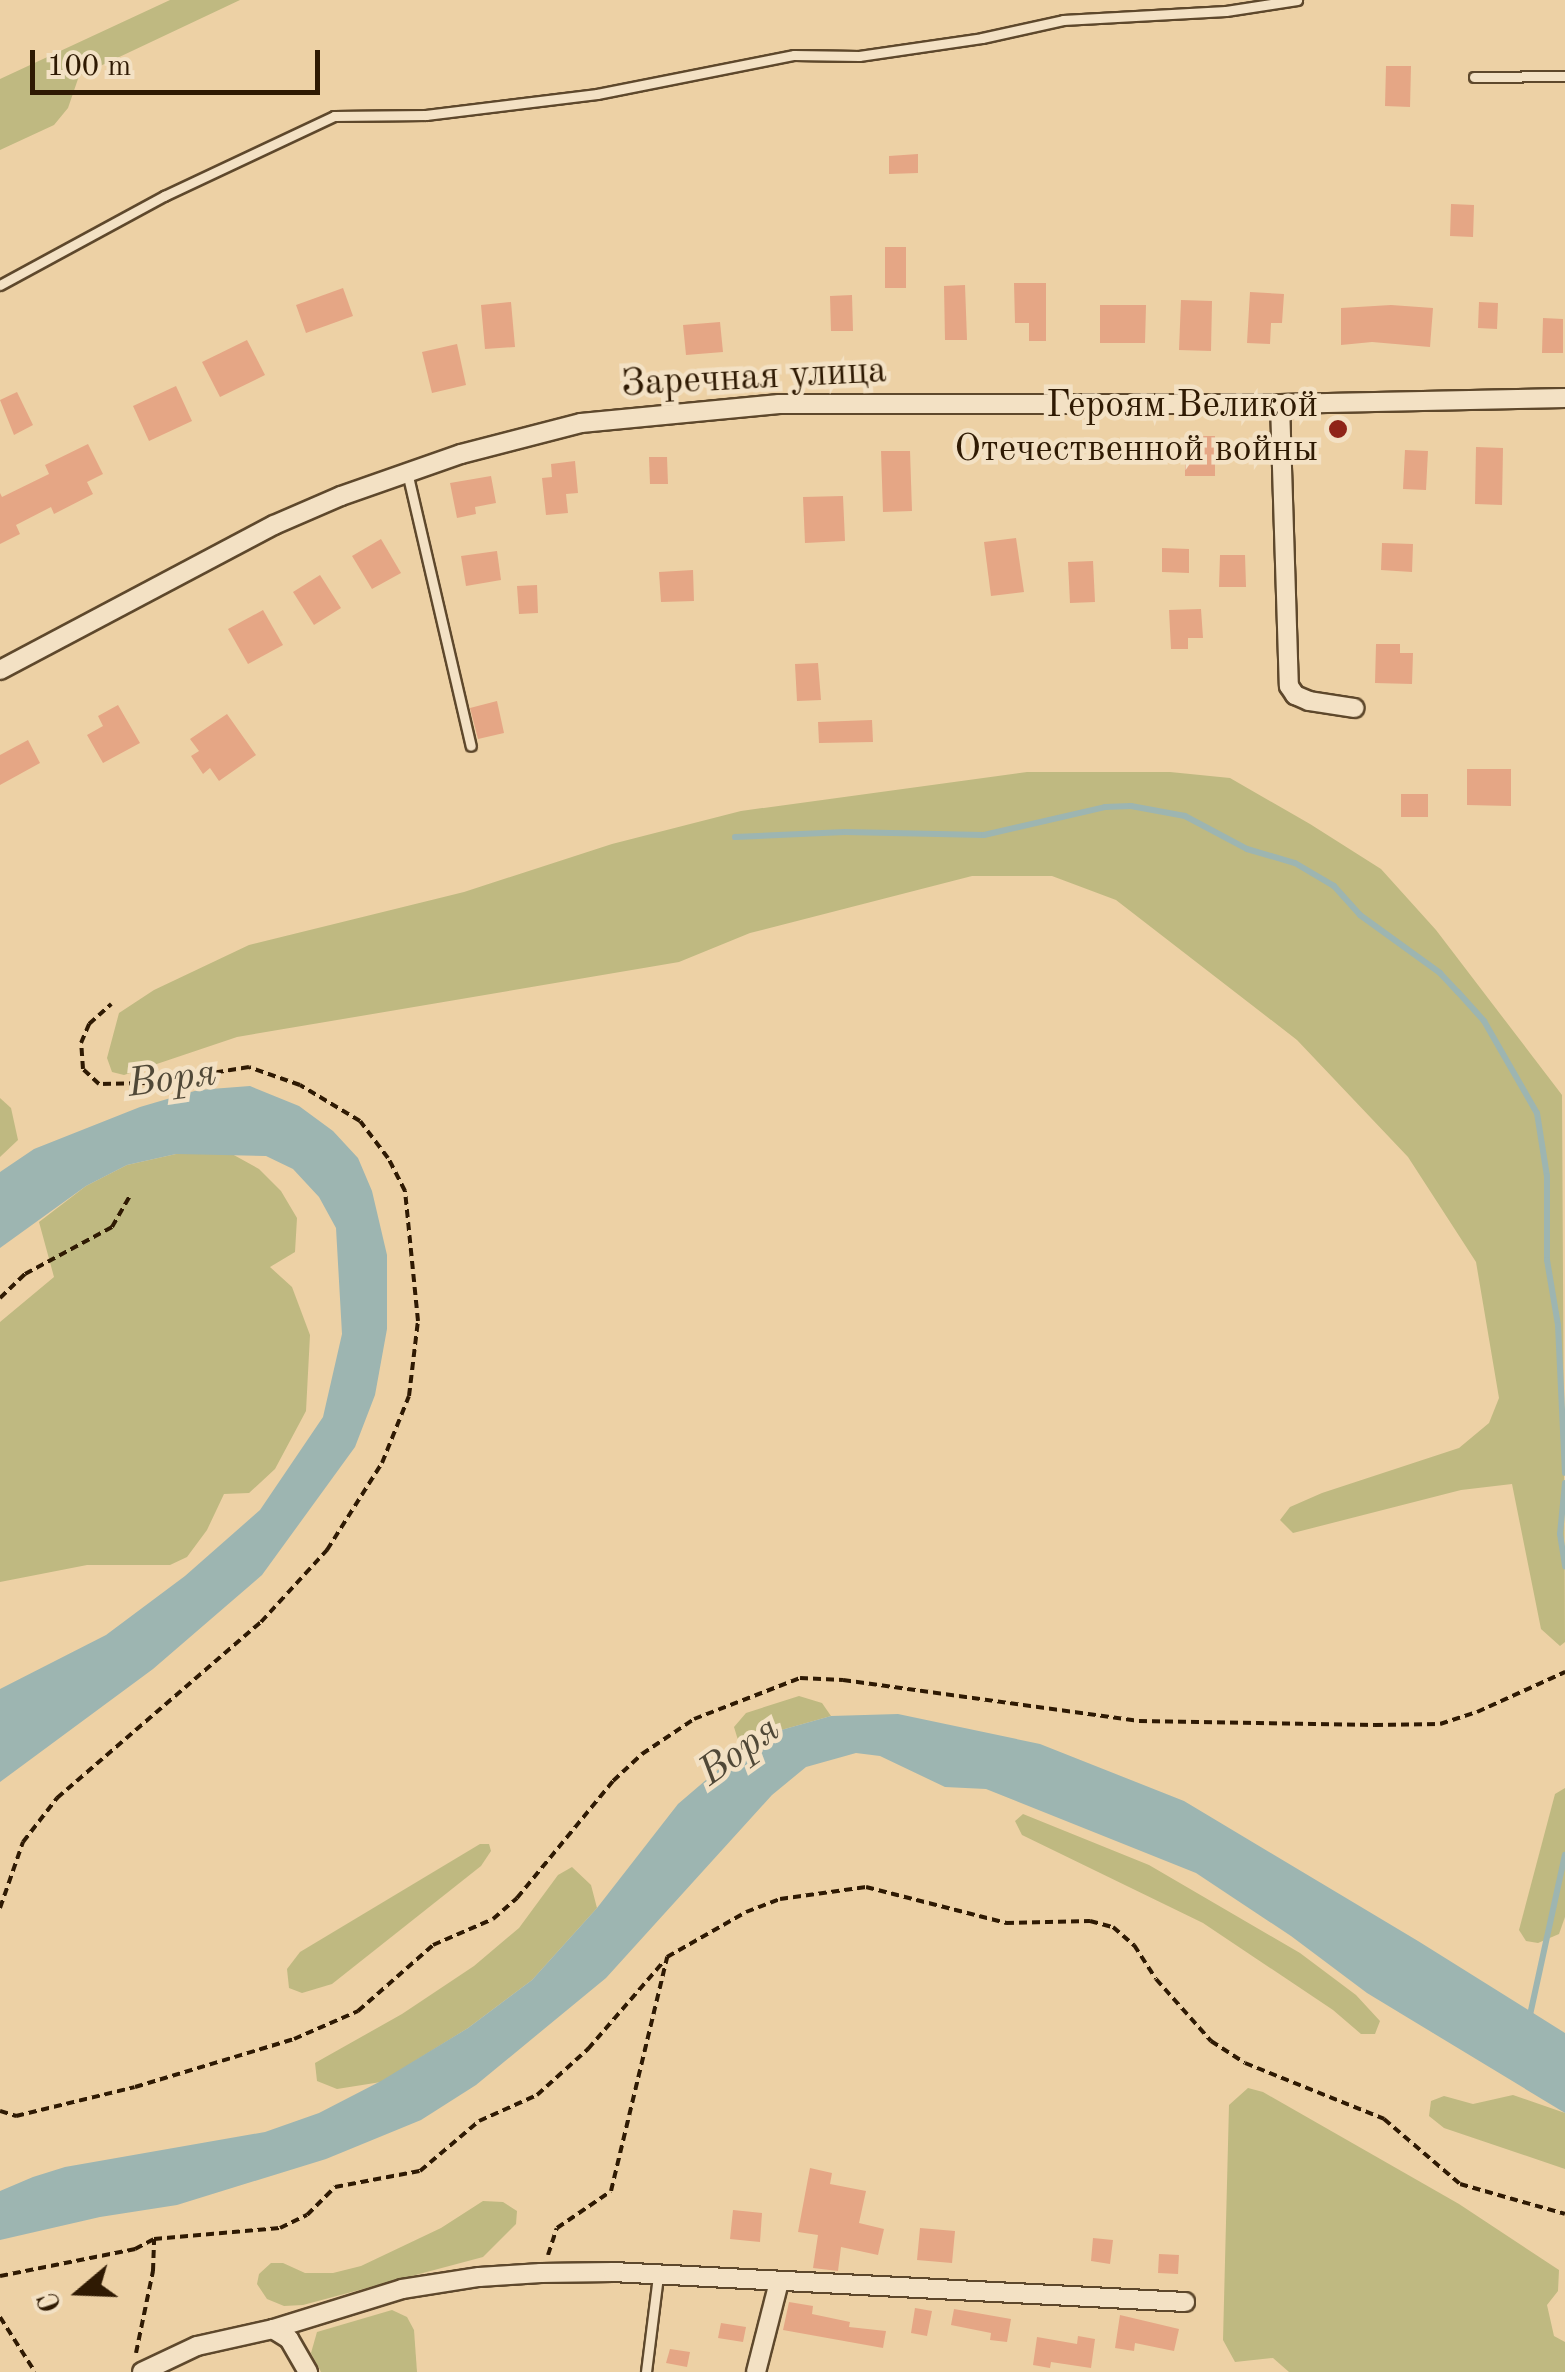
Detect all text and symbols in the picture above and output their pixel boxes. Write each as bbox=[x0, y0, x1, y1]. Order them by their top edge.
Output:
scale bar bbox=[35, 30, 325, 92]
text: 100 m bbox=[47, 52, 131, 82]
street label: Заречная улица bbox=[620, 349, 888, 409]
place label: Героям Великой Отечественной войны bbox=[954, 384, 1318, 474]
marker: Героям Великой Отечественной войны bbox=[1327, 418, 1349, 440]
water label: Воря bbox=[124, 1050, 220, 1110]
water label: Воря bbox=[690, 1706, 790, 1798]
north arrow bbox=[30, 2242, 130, 2342]
text: С bbox=[35, 2288, 68, 2315]

